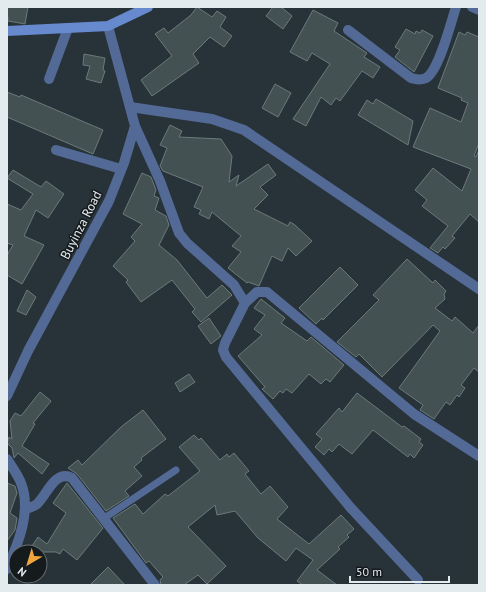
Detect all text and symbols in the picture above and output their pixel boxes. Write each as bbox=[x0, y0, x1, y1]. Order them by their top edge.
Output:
street label: Buyinza Road bbox=[57, 188, 105, 262]
north arrow bbox=[8, 544, 48, 584]
scale bar bbox=[350, 558, 449, 584]
text: N bbox=[15, 564, 29, 580]
text: 50 m bbox=[356, 564, 382, 579]

